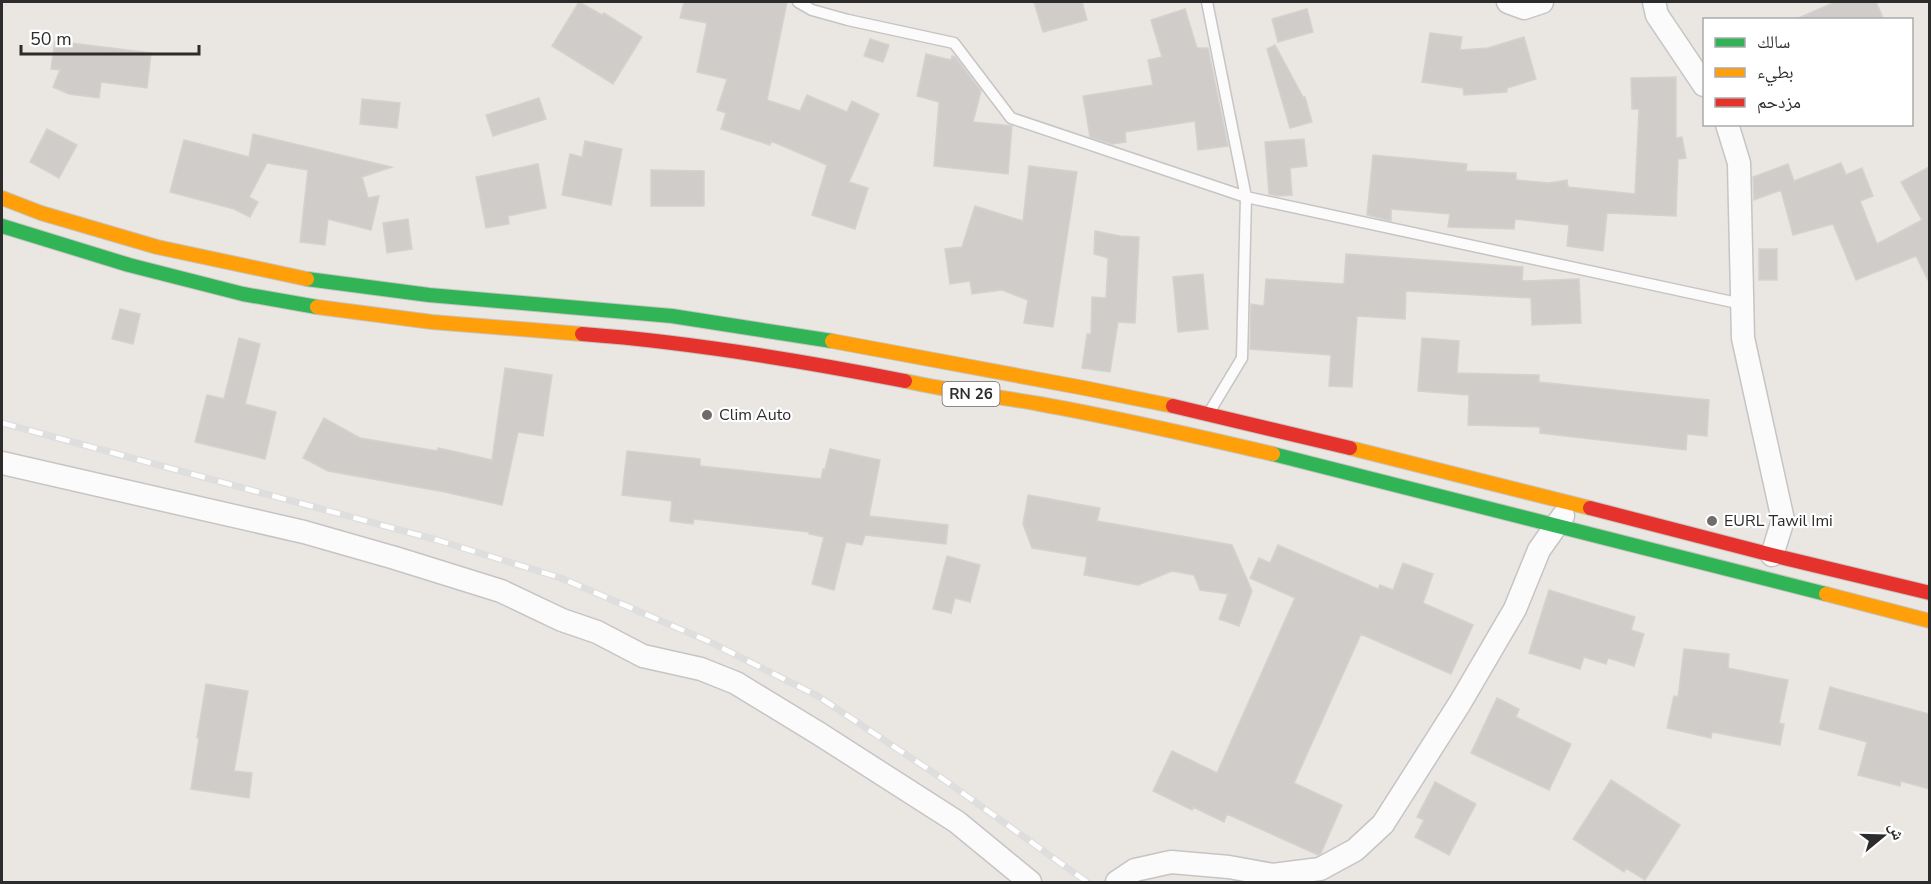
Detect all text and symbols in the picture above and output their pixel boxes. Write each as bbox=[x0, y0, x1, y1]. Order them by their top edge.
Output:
scale bar bbox=[21, 18, 200, 56]
legend bbox=[1703, 18, 1913, 126]
text: 50 m bbox=[30, 27, 72, 51]
text: سالك bbox=[1757, 30, 1790, 54]
text: بطيء bbox=[1757, 60, 1794, 87]
text: مزدحم bbox=[1757, 90, 1801, 114]
road number: RN 26 bbox=[942, 382, 1000, 406]
place label: Clim Auto bbox=[719, 404, 791, 426]
marker: Clim Auto bbox=[700, 408, 714, 422]
place label: EURL Tawil Imi bbox=[1724, 510, 1833, 532]
marker: EURL Tawil Imi bbox=[1705, 514, 1719, 528]
north arrow bbox=[1853, 806, 1913, 866]
text: ش bbox=[1883, 820, 1909, 843]

